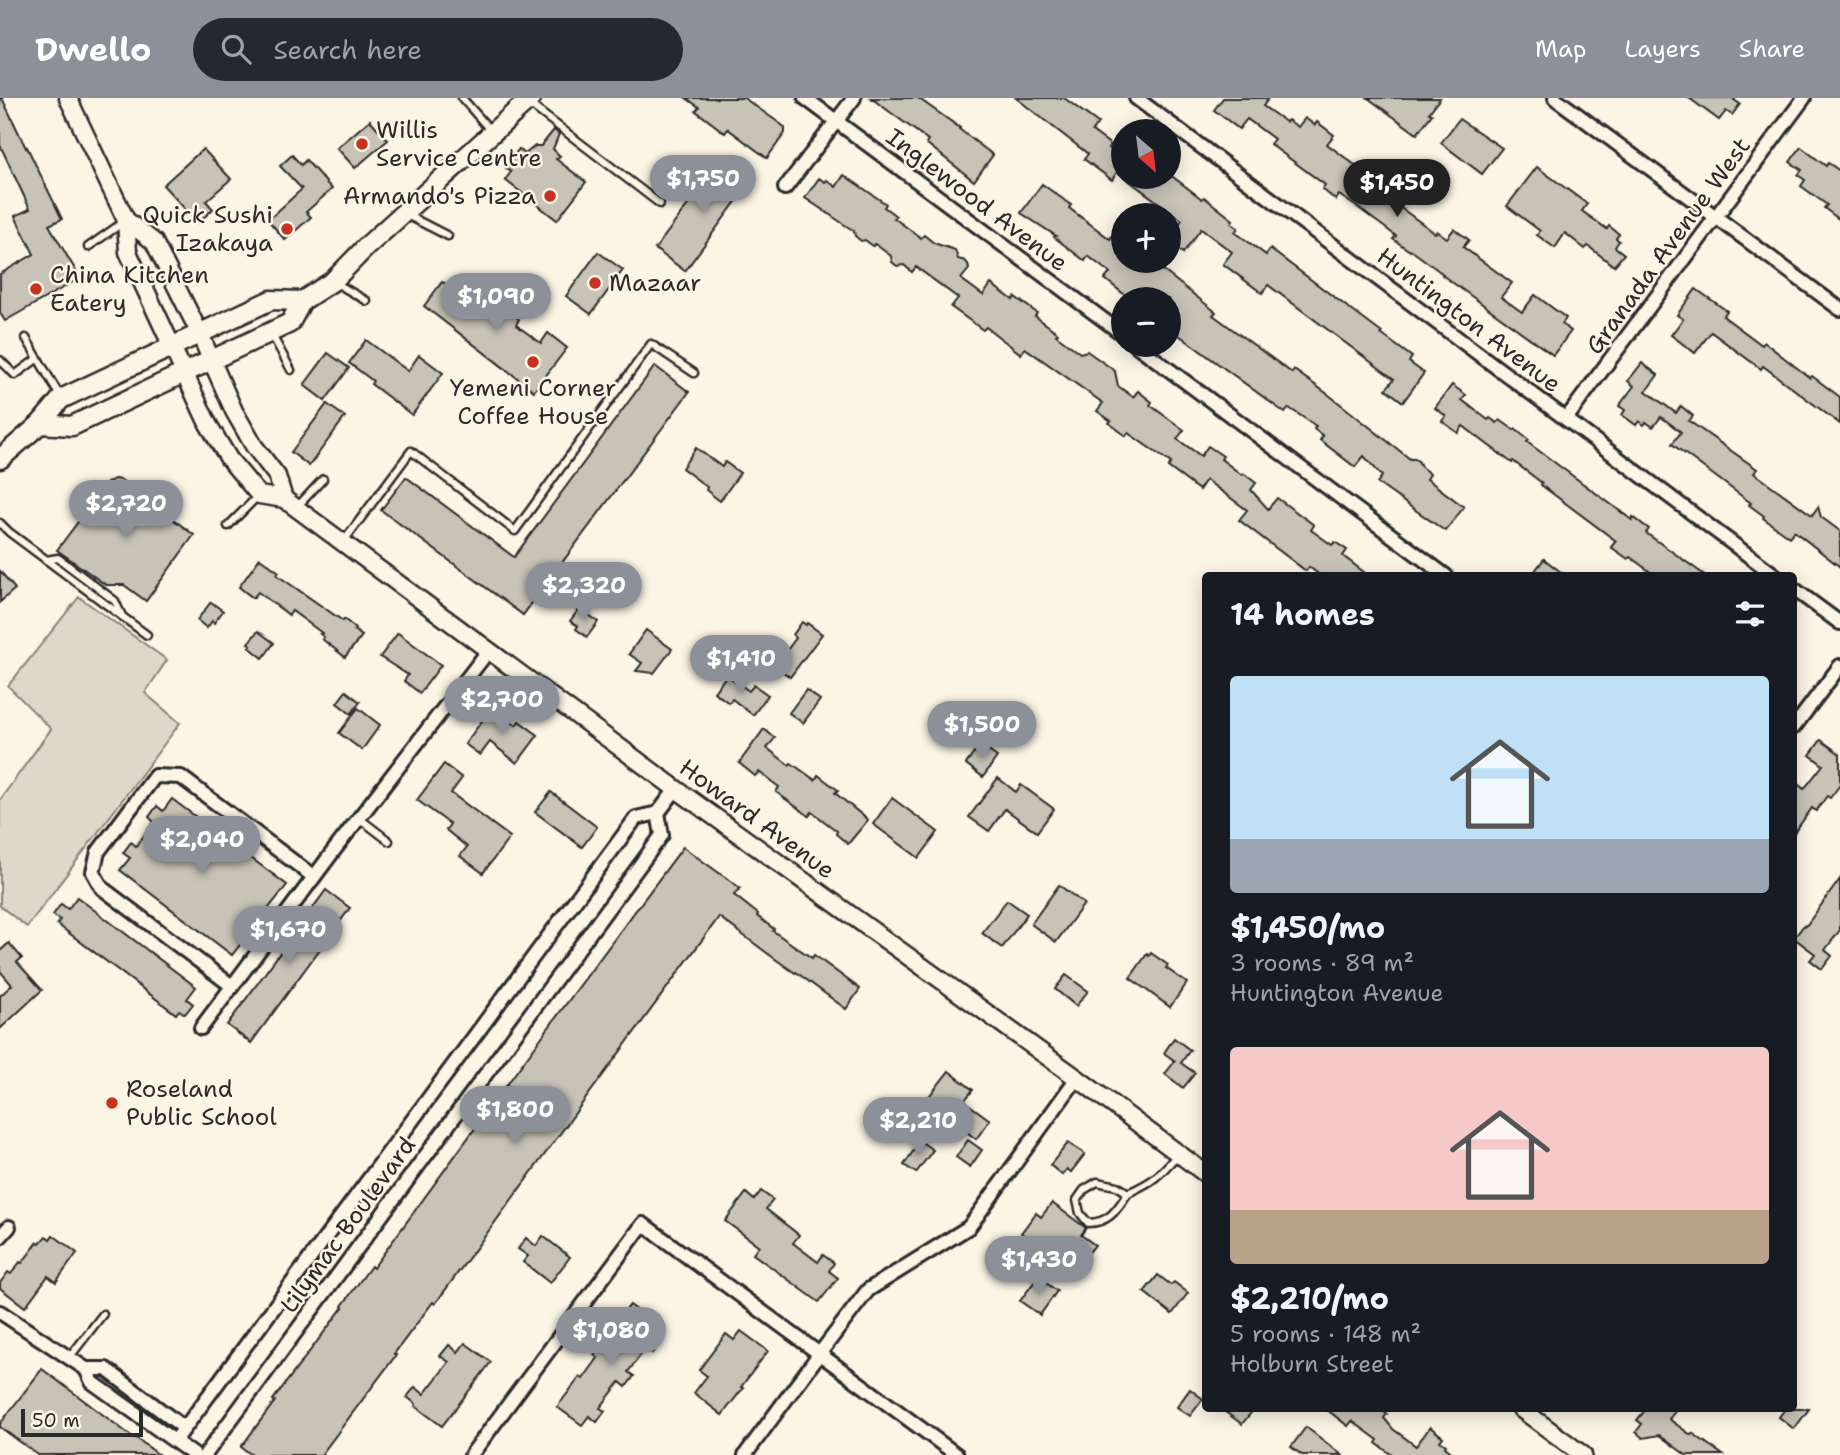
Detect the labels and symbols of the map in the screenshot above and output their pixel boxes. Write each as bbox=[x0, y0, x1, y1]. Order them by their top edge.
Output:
place label: Willis Service Centre bbox=[376, 114, 542, 174]
north arrow bbox=[1111, 119, 1181, 189]
street label: Inglewood Avenue bbox=[880, 121, 1074, 279]
street label: Granada Avenue West bbox=[1578, 131, 1758, 361]
marker: Willis Service Centre bbox=[354, 136, 370, 152]
pin: $1,750 bbox=[646, 156, 760, 215]
pin: $1,450 bbox=[1340, 159, 1454, 219]
place label: Armando's Pizza bbox=[343, 180, 536, 212]
marker: Armando's Pizza bbox=[542, 188, 558, 204]
place label: Quick Sushi Izakaya bbox=[143, 199, 273, 259]
marker: Quick Sushi Izakaya bbox=[279, 221, 295, 237]
street label: Huntington Avenue bbox=[1370, 240, 1568, 400]
place label: China Kitchen Eatery bbox=[50, 259, 209, 319]
place label: Mazaar bbox=[609, 267, 701, 299]
pin: $1,090 bbox=[439, 274, 553, 333]
marker: Mazaar bbox=[587, 275, 603, 291]
marker: China Kitchen Eatery bbox=[28, 281, 44, 297]
marker: Yemeni Corner Coffee House bbox=[525, 354, 541, 370]
place label: Yemeni Corner Coffee House bbox=[450, 372, 616, 432]
pin: $2,720 bbox=[69, 480, 183, 540]
pin: $2,320 bbox=[527, 562, 641, 622]
pin: $1,410 bbox=[684, 636, 798, 695]
pin: $2,700 bbox=[445, 676, 559, 736]
pin: $1,500 bbox=[925, 702, 1039, 761]
street label: Howard Avenue bbox=[673, 752, 841, 886]
pin: $2,040 bbox=[145, 816, 259, 876]
pin: $1,670 bbox=[231, 906, 345, 966]
place label: Roseland Public School bbox=[126, 1073, 277, 1133]
pin: $1,800 bbox=[458, 1086, 572, 1146]
marker: Roseland Public School bbox=[104, 1095, 120, 1111]
pin: $2,210 bbox=[861, 1098, 975, 1157]
street label: Lilymac Boulevard bbox=[273, 1130, 423, 1320]
pin: $1,430 bbox=[982, 1236, 1096, 1296]
pin: $1,080 bbox=[554, 1308, 668, 1367]
scale bar bbox=[21, 1406, 144, 1438]

